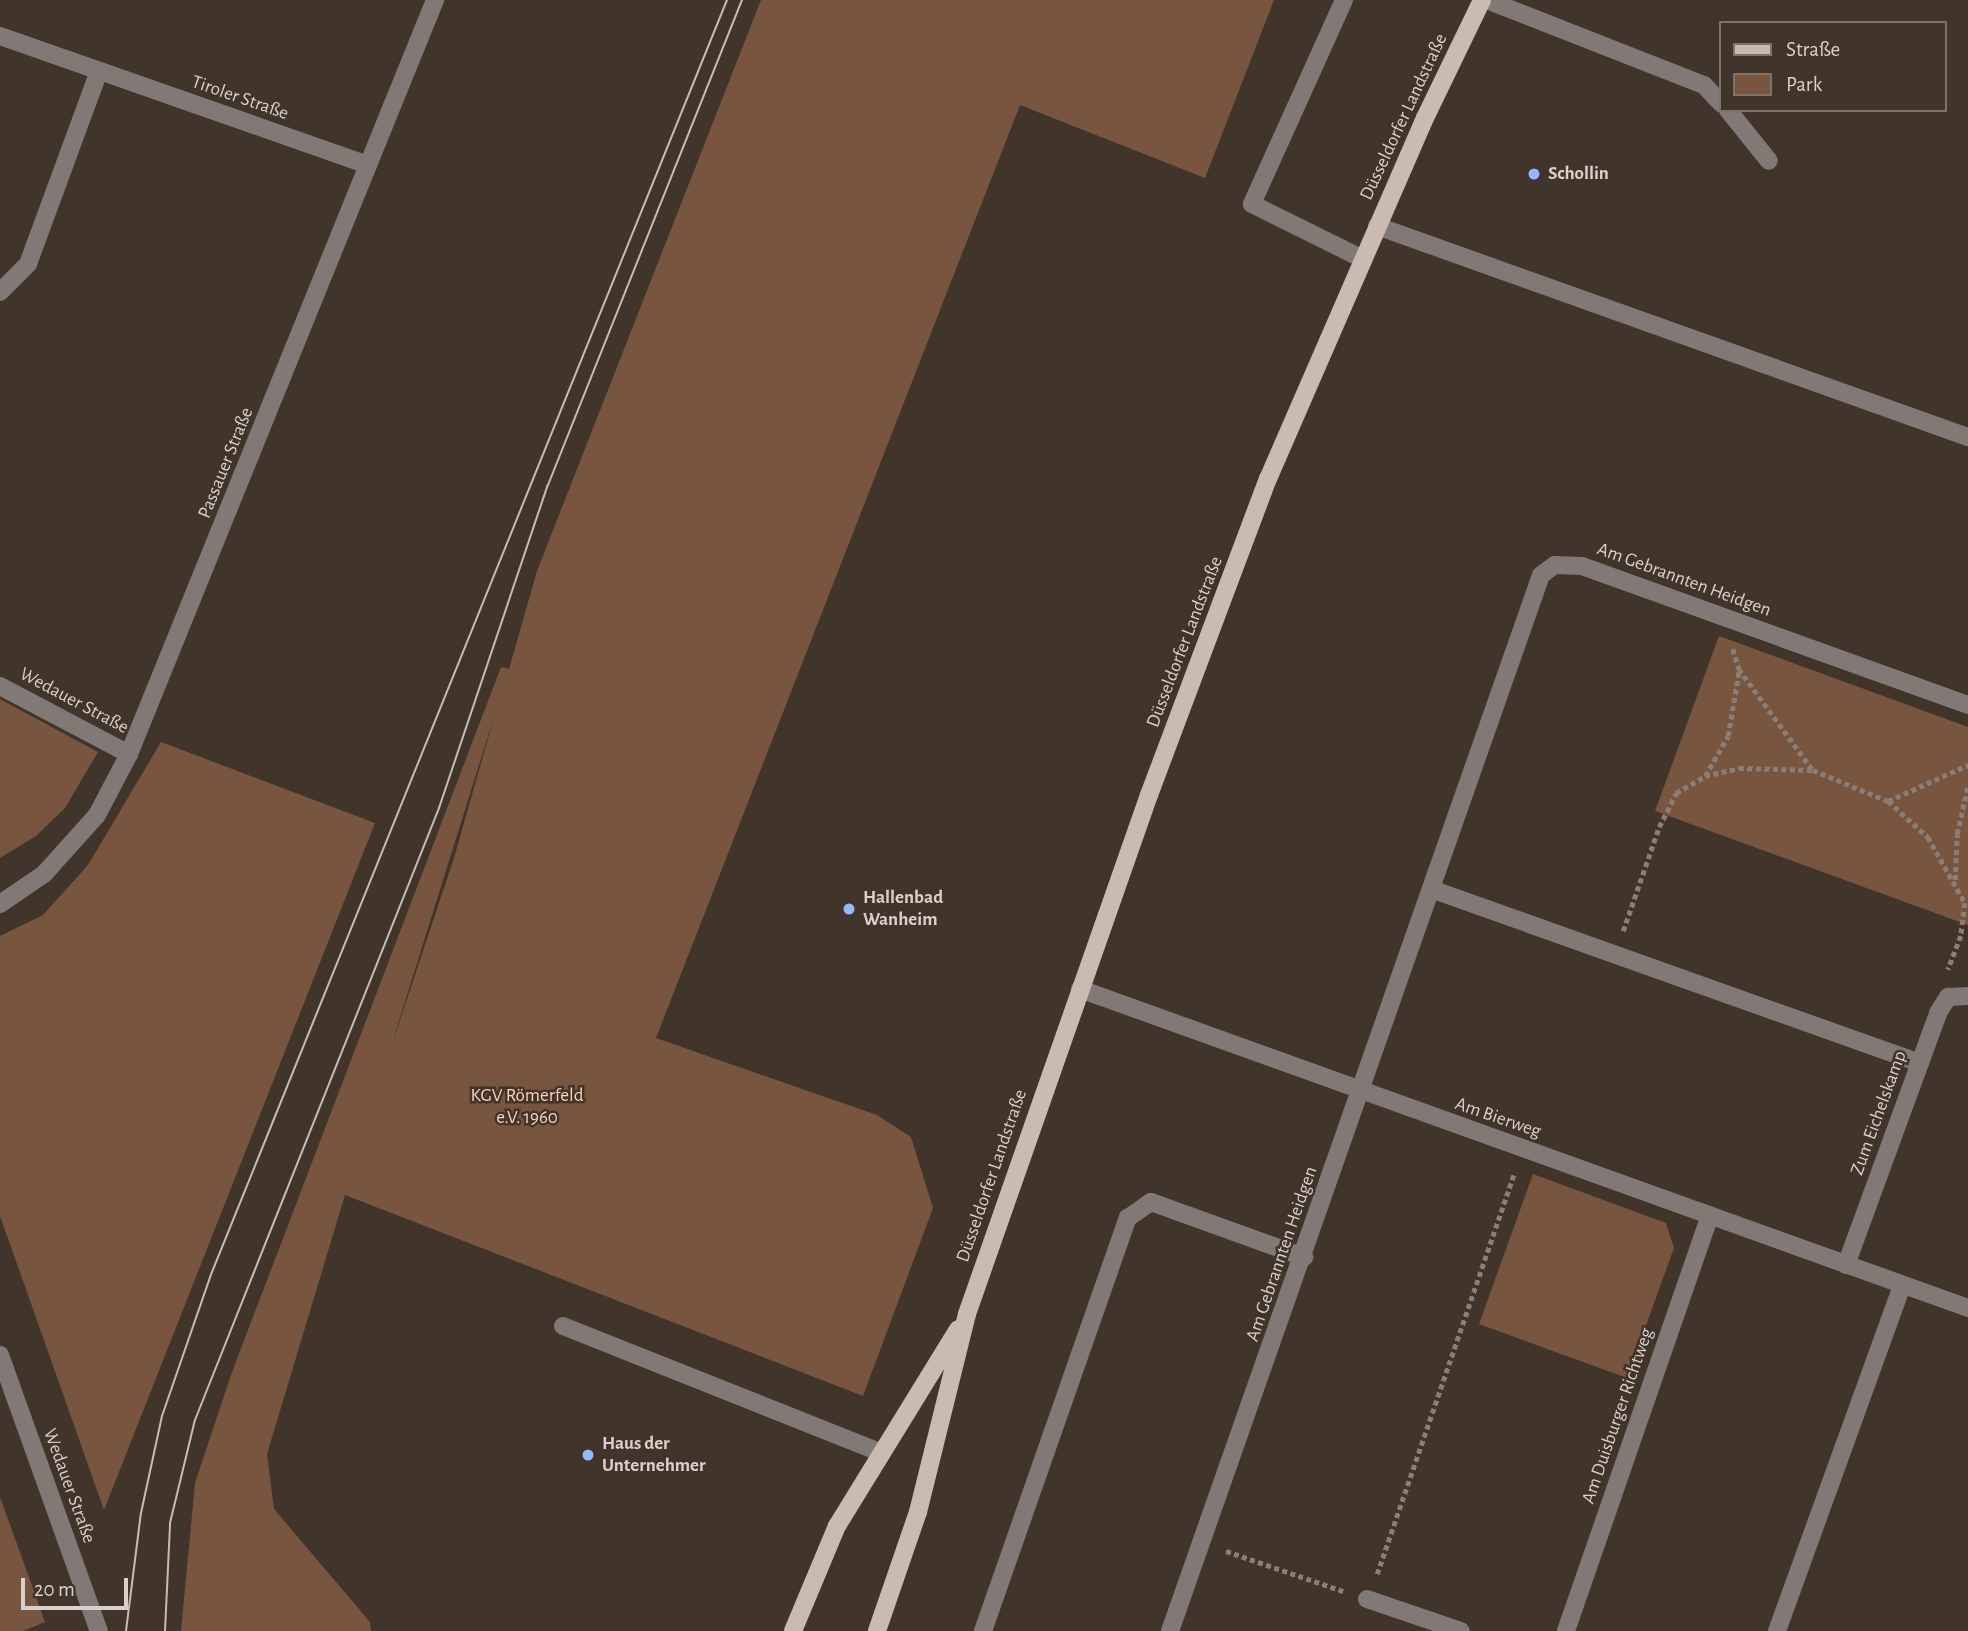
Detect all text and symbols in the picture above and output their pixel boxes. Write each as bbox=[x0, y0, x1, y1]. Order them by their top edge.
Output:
legend bbox=[1720, 21, 1947, 112]
street label: Düsseldorfer Landstraße bbox=[1355, 30, 1453, 204]
text: Straße bbox=[1786, 39, 1840, 60]
street label: Tiroler Straße bbox=[188, 71, 292, 125]
text: Park bbox=[1786, 74, 1822, 95]
place label: Schollin bbox=[1548, 163, 1609, 185]
marker: Schollin bbox=[1526, 166, 1542, 182]
street label: Passauer Straße bbox=[193, 404, 259, 522]
street label: Am Gebrannten Heidgen bbox=[1594, 538, 1774, 622]
street label: Düsseldorfer Landstraße bbox=[1142, 553, 1228, 731]
street label: Wedauer Straße bbox=[16, 663, 132, 739]
place label: Hallenbad Wanheim bbox=[863, 887, 943, 931]
marker: Hallenbad Wanheim bbox=[841, 901, 857, 917]
street label: Zum Eichelskamp bbox=[1846, 1048, 1912, 1178]
park label: KGV Römerfeld e.V. 1960 bbox=[470, 1085, 584, 1129]
street label: Düsseldorfer Landstraße bbox=[952, 1087, 1032, 1265]
street label: Am Bierweg bbox=[1452, 1093, 1544, 1143]
street label: Am Gebrannten Heidgen bbox=[1241, 1164, 1323, 1344]
street label: Am Duisburger Richtweg bbox=[1577, 1325, 1659, 1507]
street label: Wedauer Straße bbox=[38, 1426, 100, 1546]
place label: Haus der Unternehmer bbox=[602, 1433, 706, 1477]
marker: Haus der Unternehmer bbox=[580, 1447, 596, 1463]
scale bar bbox=[24, 1564, 131, 1608]
text: 20 m bbox=[34, 1579, 75, 1600]

